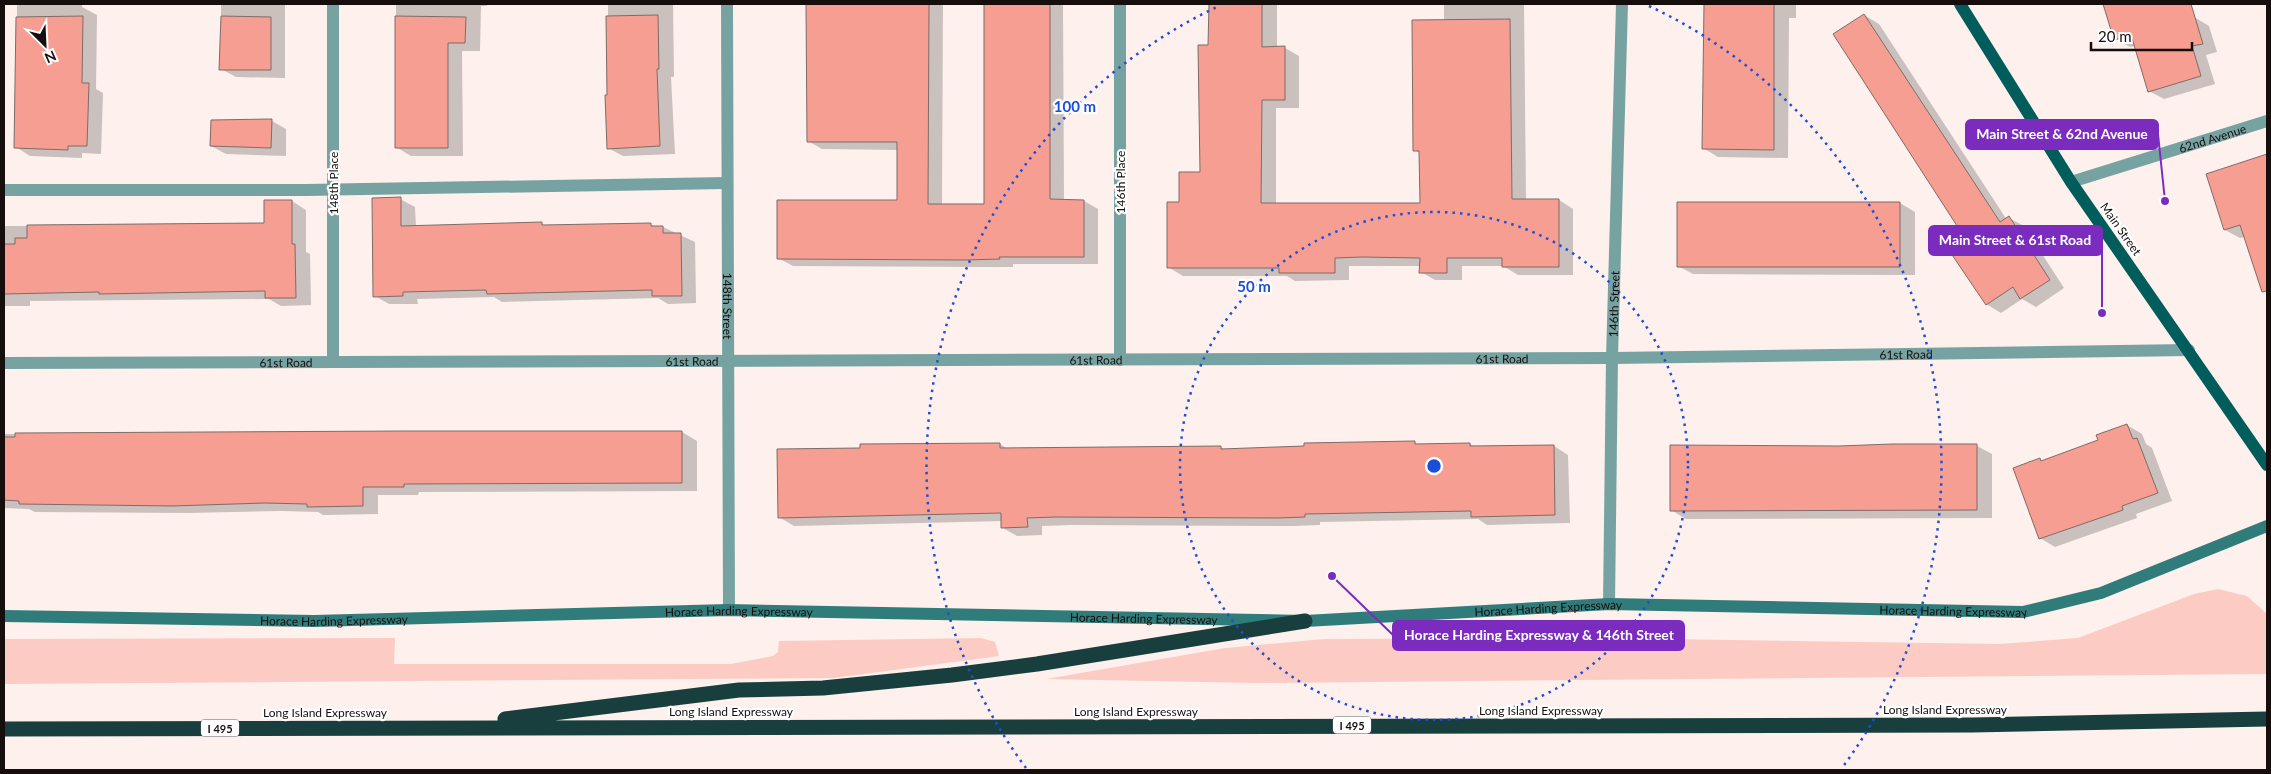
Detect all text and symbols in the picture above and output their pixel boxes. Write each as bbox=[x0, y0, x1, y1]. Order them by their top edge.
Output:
north arrow bbox=[20, 20, 70, 70]
scale bar bbox=[2091, 20, 2192, 52]
text: 20 m bbox=[2098, 27, 2132, 45]
text: N bbox=[42, 47, 59, 67]
text: 100 m bbox=[1054, 97, 1096, 115]
callout: Main Street & 62nd Avenue bbox=[1966, 120, 2158, 149]
street label: 62nd Avenue bbox=[2177, 120, 2248, 156]
text: Main Street & 62nd Avenue bbox=[1976, 125, 2148, 142]
street label: 146th Place bbox=[1113, 151, 1128, 213]
street label: 148th Place bbox=[326, 152, 341, 214]
street label: Main Street bbox=[2097, 200, 2145, 259]
callout: Main Street & 61st Road bbox=[1929, 226, 2102, 255]
text: Main Street & 61st Road bbox=[1939, 231, 2091, 248]
street label: 146th Street bbox=[1605, 270, 1622, 338]
street label: 148th Street bbox=[720, 273, 736, 340]
text: 50 m bbox=[1237, 277, 1271, 295]
street label: 61st Road bbox=[1879, 346, 1933, 362]
street label: 61st Road bbox=[1475, 351, 1529, 366]
street label: 61st Road bbox=[1069, 352, 1123, 367]
street label: 61st Road bbox=[665, 353, 719, 368]
street label: 61st Road bbox=[259, 355, 313, 370]
centre of rings bbox=[1425, 457, 1443, 475]
street label: Horace Harding Expressway bbox=[1474, 596, 1623, 619]
street label: Horace Harding Expressway bbox=[665, 602, 814, 619]
street label: Horace Harding Expressway bbox=[1879, 602, 2029, 620]
street label: Horace Harding Expressway bbox=[1070, 609, 1219, 627]
street label: Horace Harding Expressway bbox=[260, 611, 409, 629]
callout: Horace Harding Expressway & 146th Street bbox=[1393, 621, 1684, 650]
text: Horace Harding Expressway & 146th Street bbox=[1404, 626, 1675, 643]
street label: Long Island Expressway bbox=[1883, 702, 2008, 717]
street label: Long Island Expressway bbox=[1479, 703, 1604, 718]
street label: Long Island Expressway bbox=[669, 704, 794, 719]
street label: Long Island Expressway bbox=[1074, 704, 1199, 719]
street label: Long Island Expressway bbox=[263, 705, 388, 720]
road number: I 495 bbox=[1333, 716, 1371, 734]
road number: I 495 bbox=[201, 720, 239, 736]

